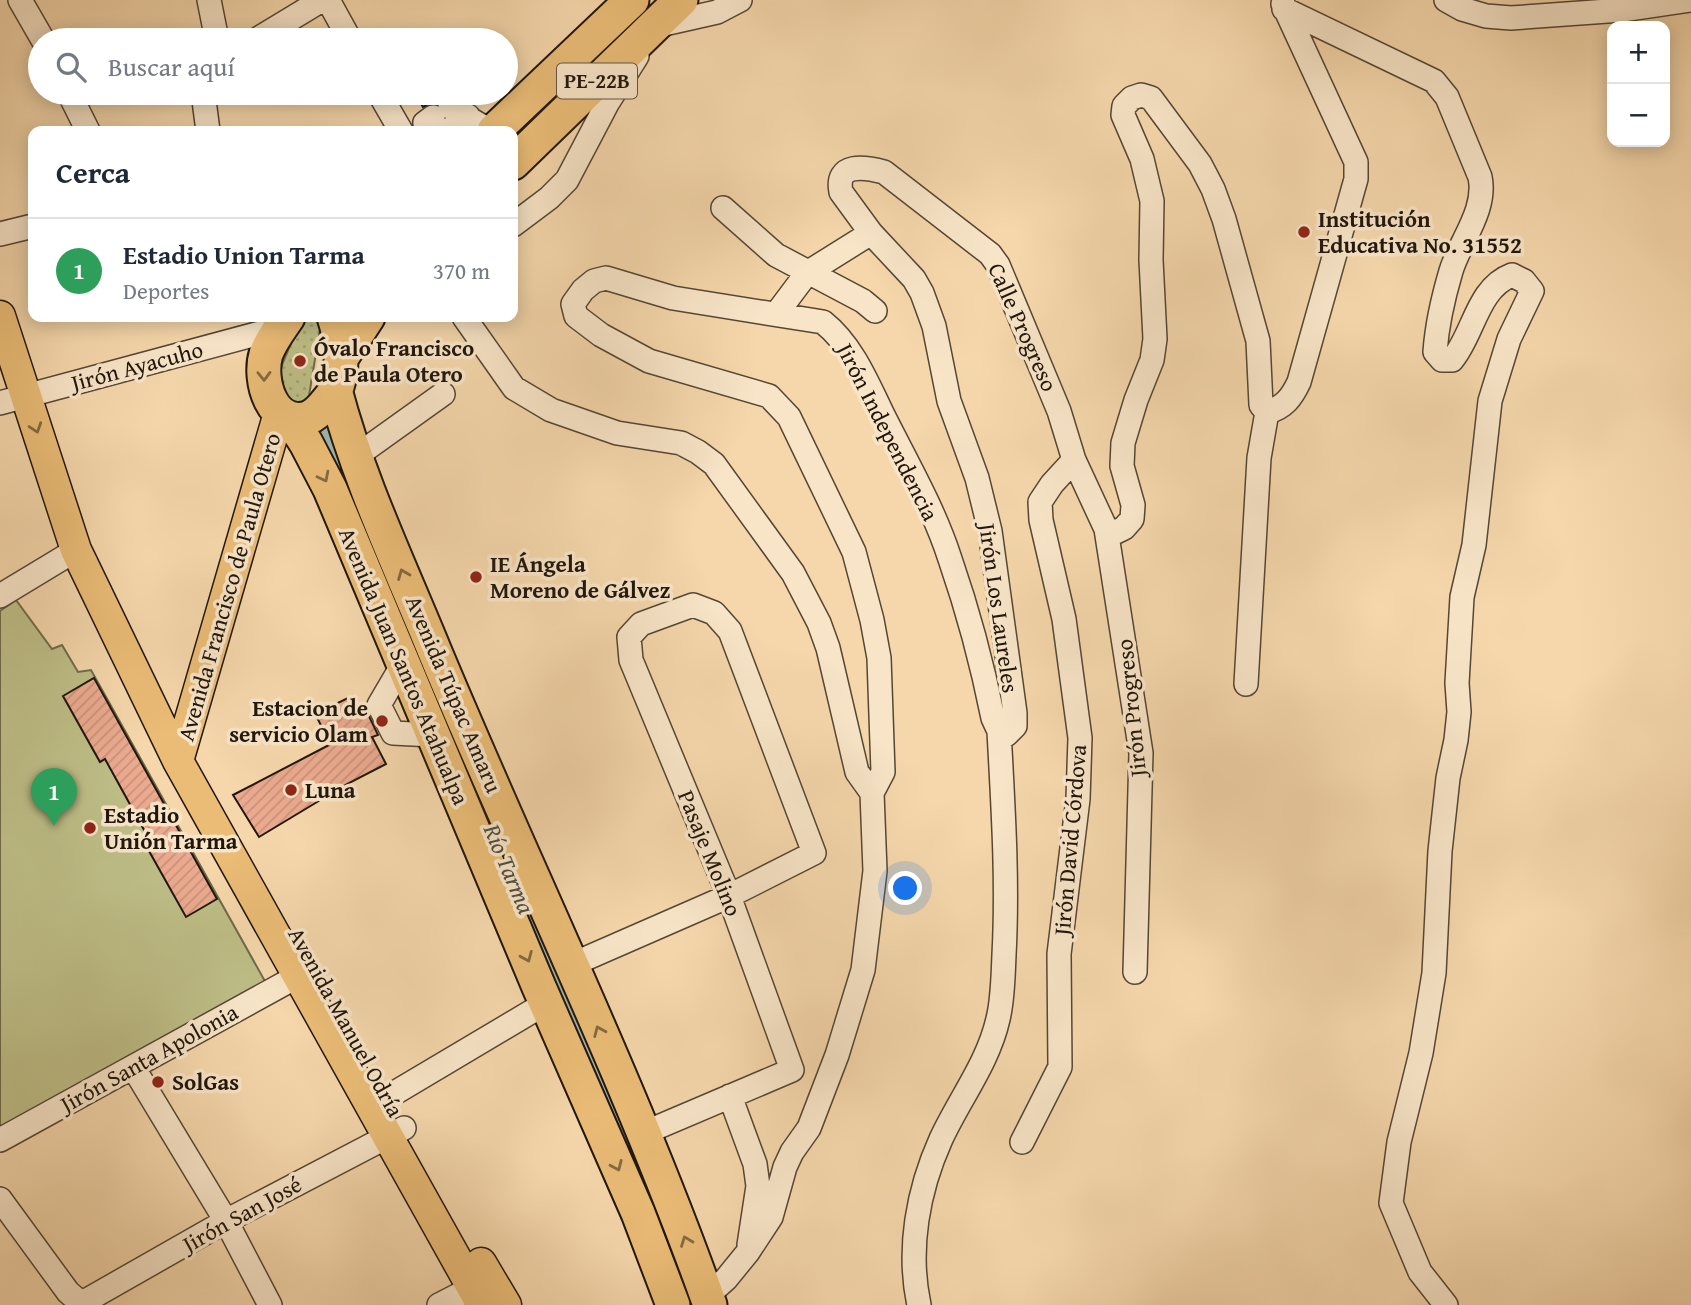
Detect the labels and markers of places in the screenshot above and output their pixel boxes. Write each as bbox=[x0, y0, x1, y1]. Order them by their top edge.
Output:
place label: Institución Educativa No. 31552 bbox=[1318, 202, 1522, 261]
marker: Institución Educativa No. 31552 bbox=[1296, 224, 1312, 240]
place label: Óvalo Francisco de Paula Otero bbox=[314, 331, 474, 390]
marker: Óvalo Francisco de Paula Otero bbox=[292, 353, 308, 369]
place label: IE Ángela Moreno de Gálvez bbox=[490, 547, 670, 606]
marker: IE Ángela Moreno de Gálvez bbox=[468, 569, 484, 585]
place label: Estacion de servicio Olam bbox=[229, 691, 368, 750]
marker: Estacion de servicio Olam bbox=[374, 713, 390, 729]
pin: 1 bbox=[31, 768, 77, 826]
place label: Luna bbox=[305, 773, 356, 806]
marker: Luna bbox=[283, 782, 299, 798]
place label: Estadio Unión Tarma bbox=[104, 798, 238, 857]
marker: Estadio Unión Tarma bbox=[82, 820, 98, 836]
place label: SolGas bbox=[172, 1065, 239, 1098]
marker: SolGas bbox=[150, 1074, 166, 1090]

